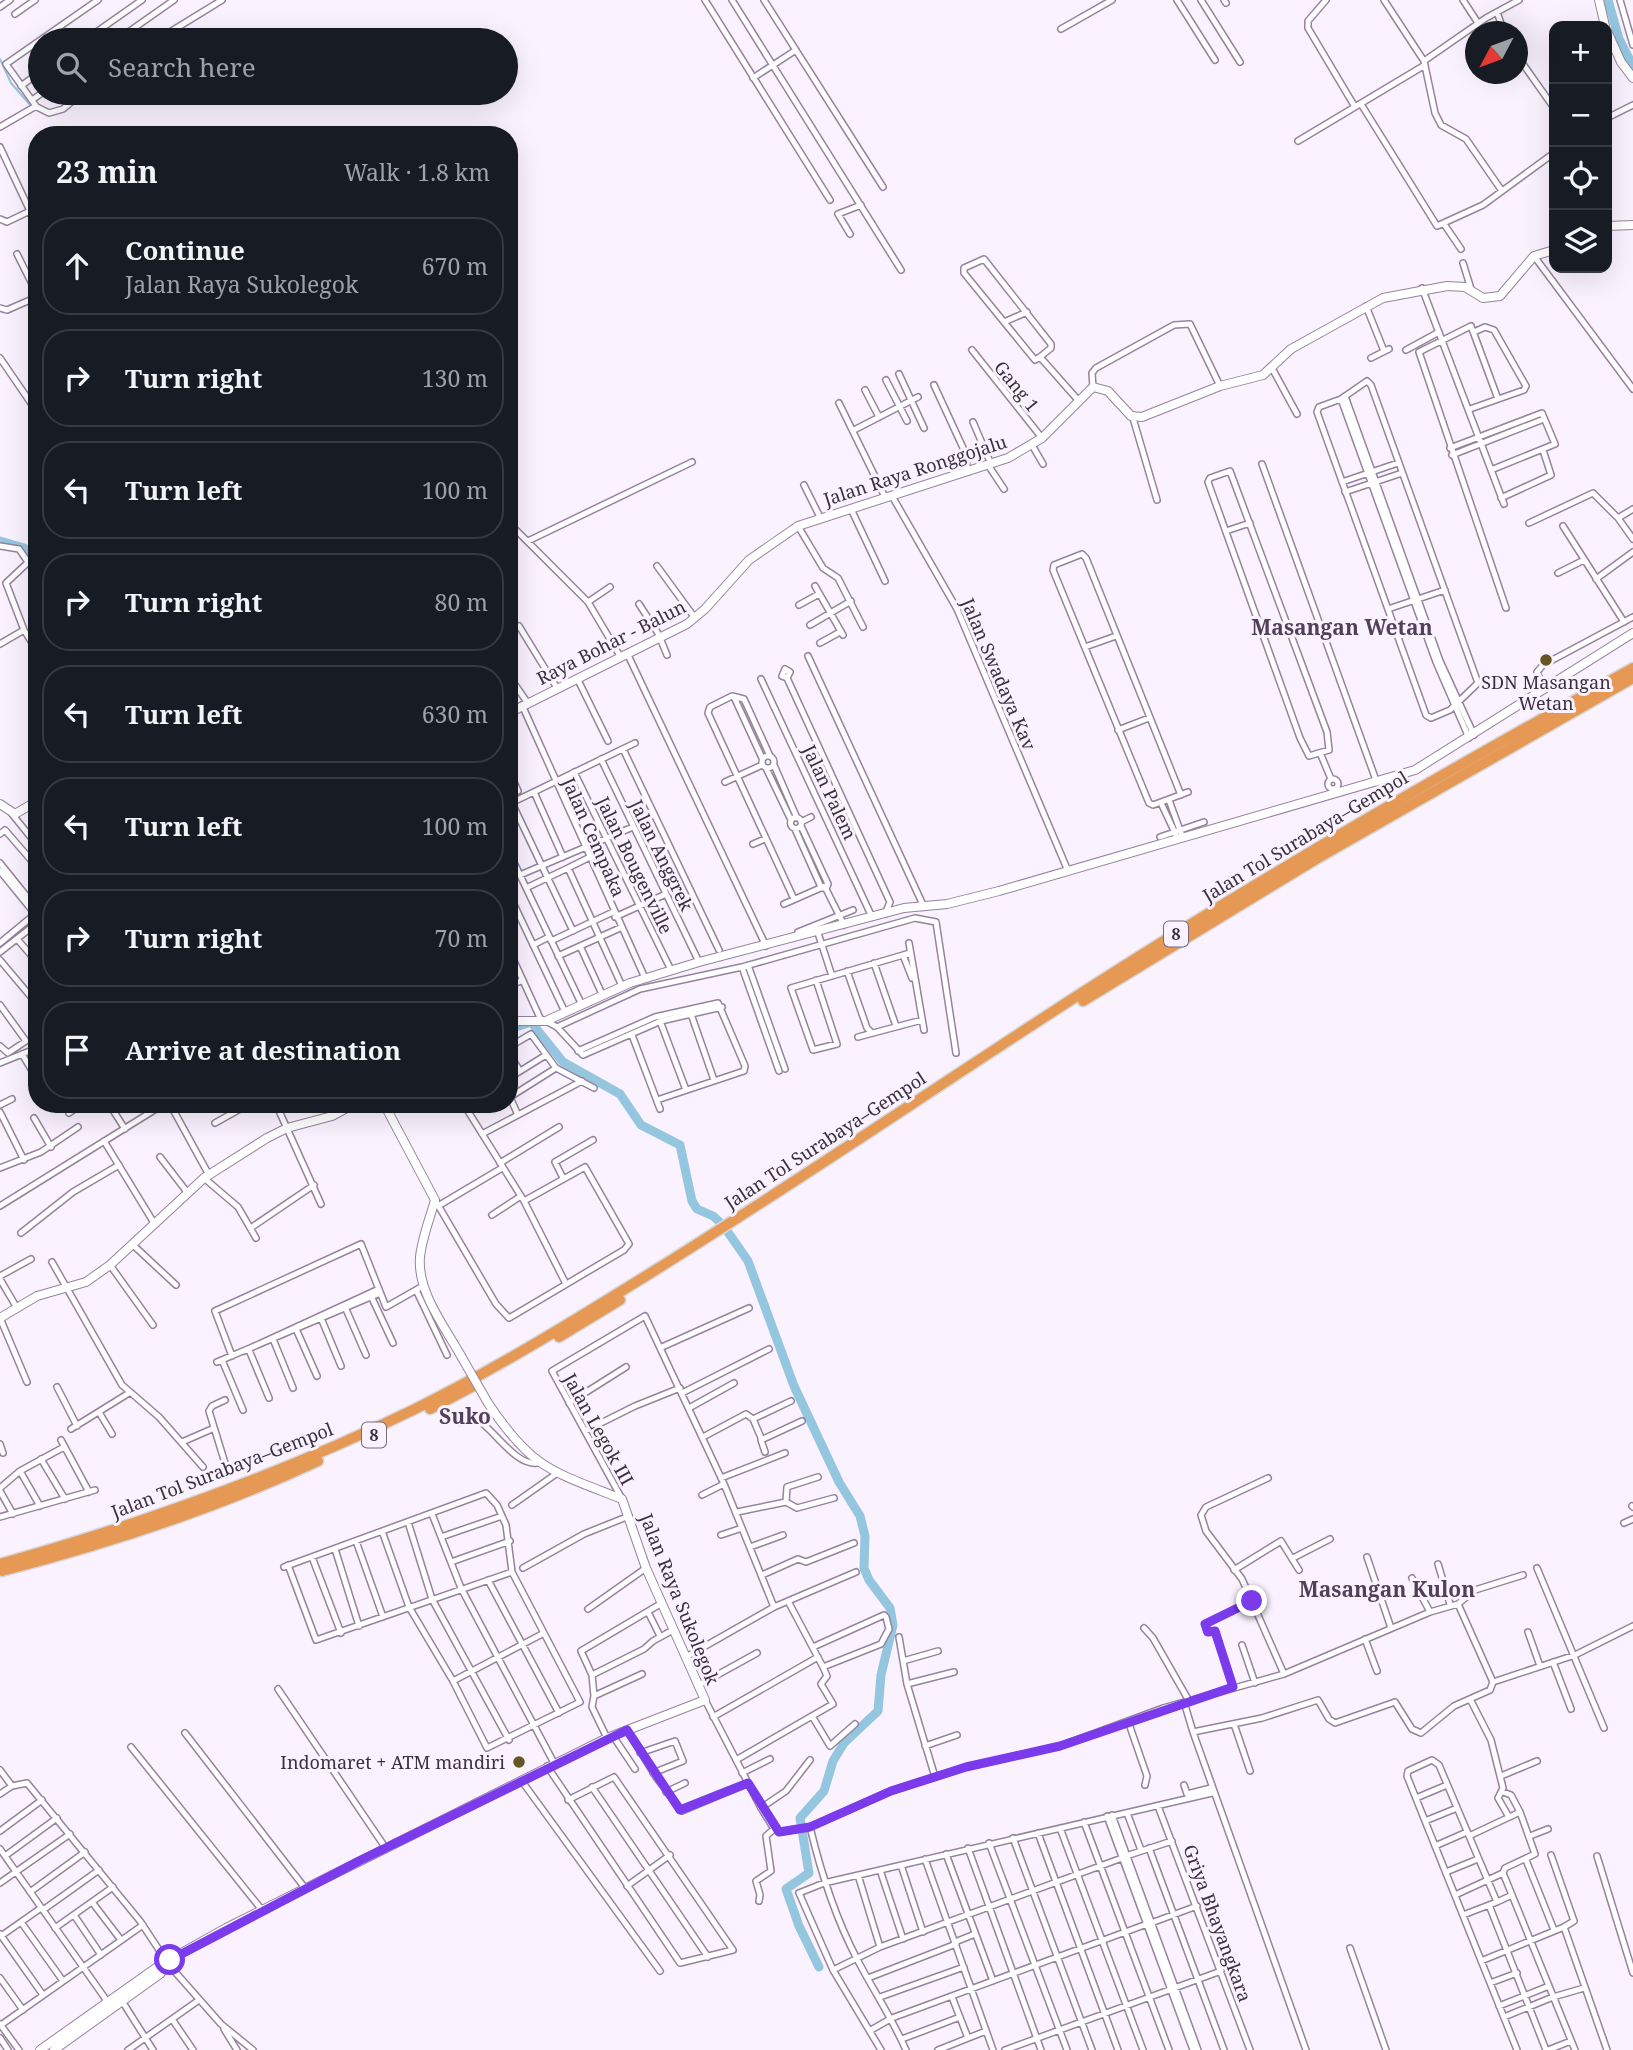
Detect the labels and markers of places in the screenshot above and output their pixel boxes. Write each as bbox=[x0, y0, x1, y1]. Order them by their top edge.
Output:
marker: SDN Masangan Wetan bbox=[1538, 652, 1554, 668]
place label: SDN Masangan Wetan bbox=[1481, 670, 1611, 715]
place label: Indomaret + ATM mandiri bbox=[280, 1750, 505, 1774]
marker: Indomaret + ATM mandiri bbox=[511, 1754, 527, 1770]

